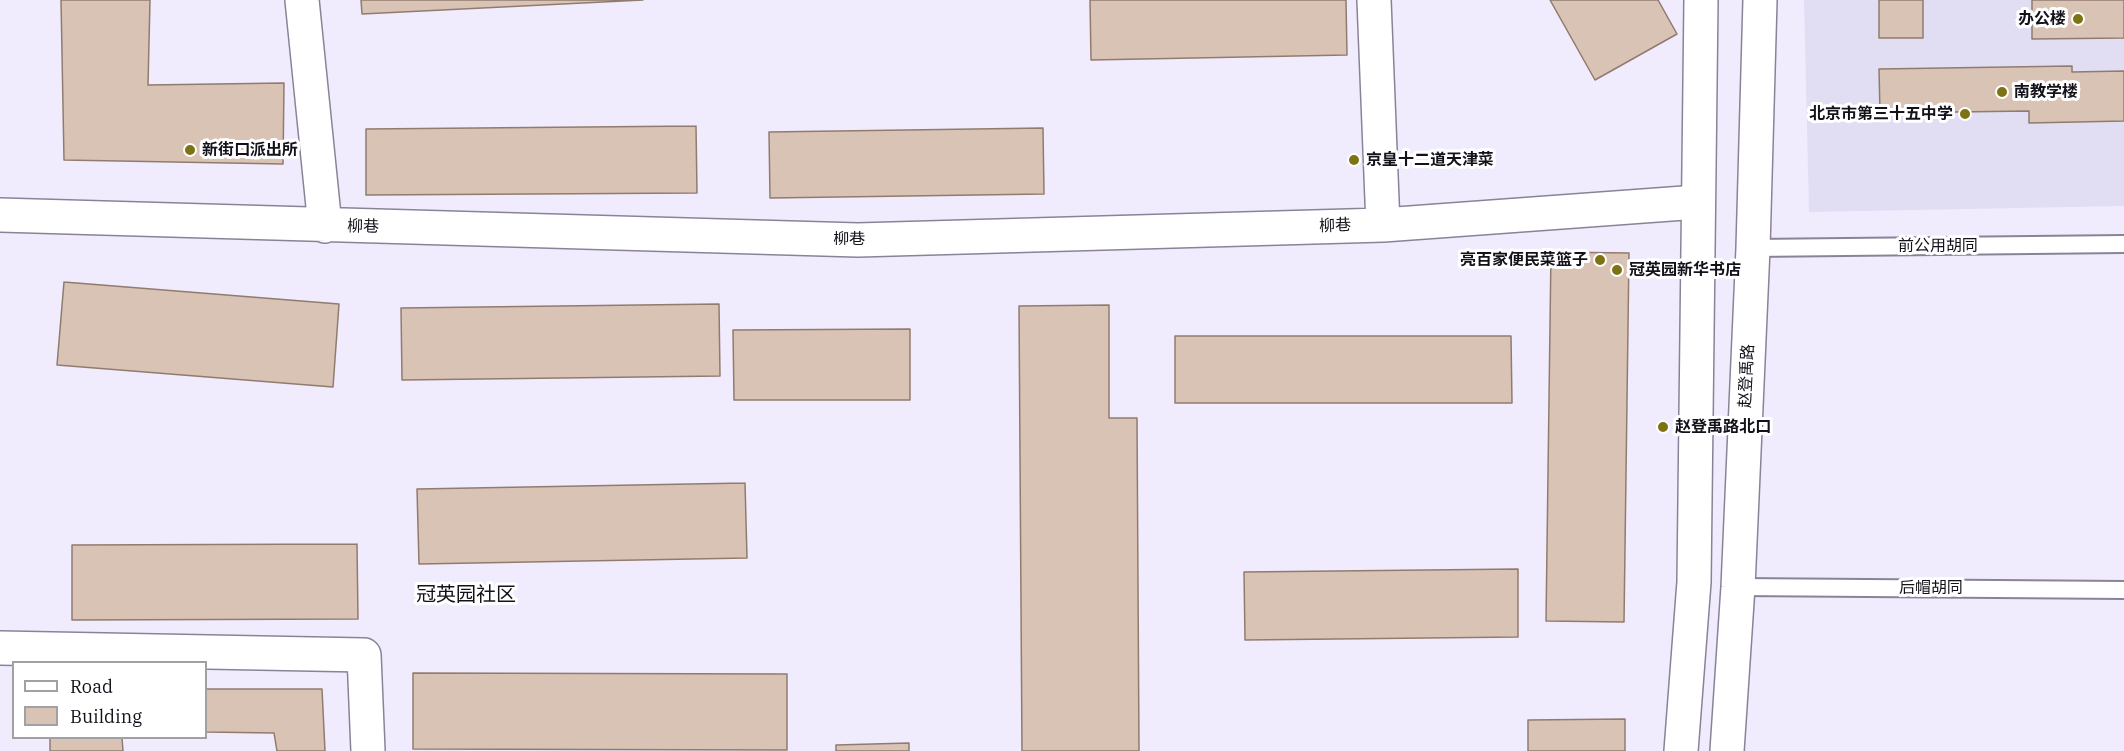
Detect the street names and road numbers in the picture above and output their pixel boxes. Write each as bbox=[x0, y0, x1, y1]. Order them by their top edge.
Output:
street label: 柳巷 bbox=[1319, 216, 1351, 236]
street label: 柳巷 bbox=[347, 217, 379, 237]
street label: 柳巷 bbox=[833, 229, 865, 249]
street label: 前公用胡同 bbox=[1898, 236, 1978, 256]
street label: 赵登禹路 bbox=[1736, 344, 1758, 408]
street label: 后帽胡同 bbox=[1899, 578, 1963, 598]

